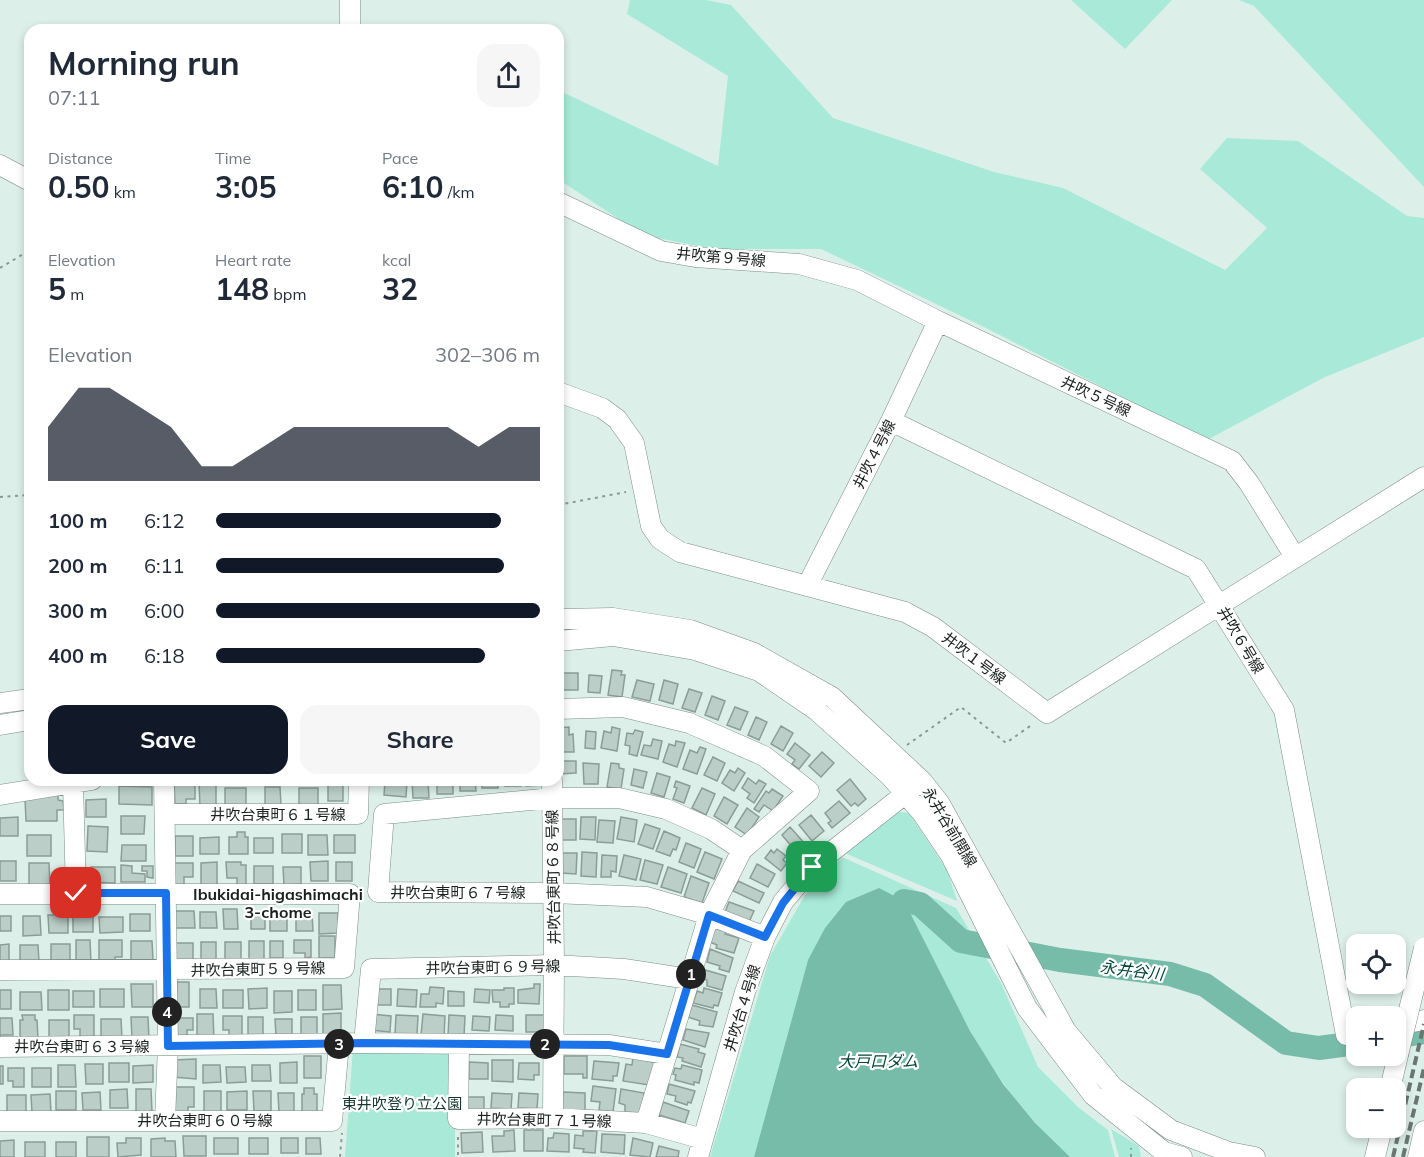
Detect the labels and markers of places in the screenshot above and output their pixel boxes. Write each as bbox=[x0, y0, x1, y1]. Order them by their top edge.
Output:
pin bbox=[786, 841, 837, 892]
pin bbox=[50, 867, 101, 918]
pin: 1 bbox=[676, 959, 706, 989]
pin: 4 bbox=[152, 997, 182, 1027]
pin: 3 bbox=[324, 1029, 354, 1059]
pin: 2 bbox=[530, 1029, 560, 1059]

